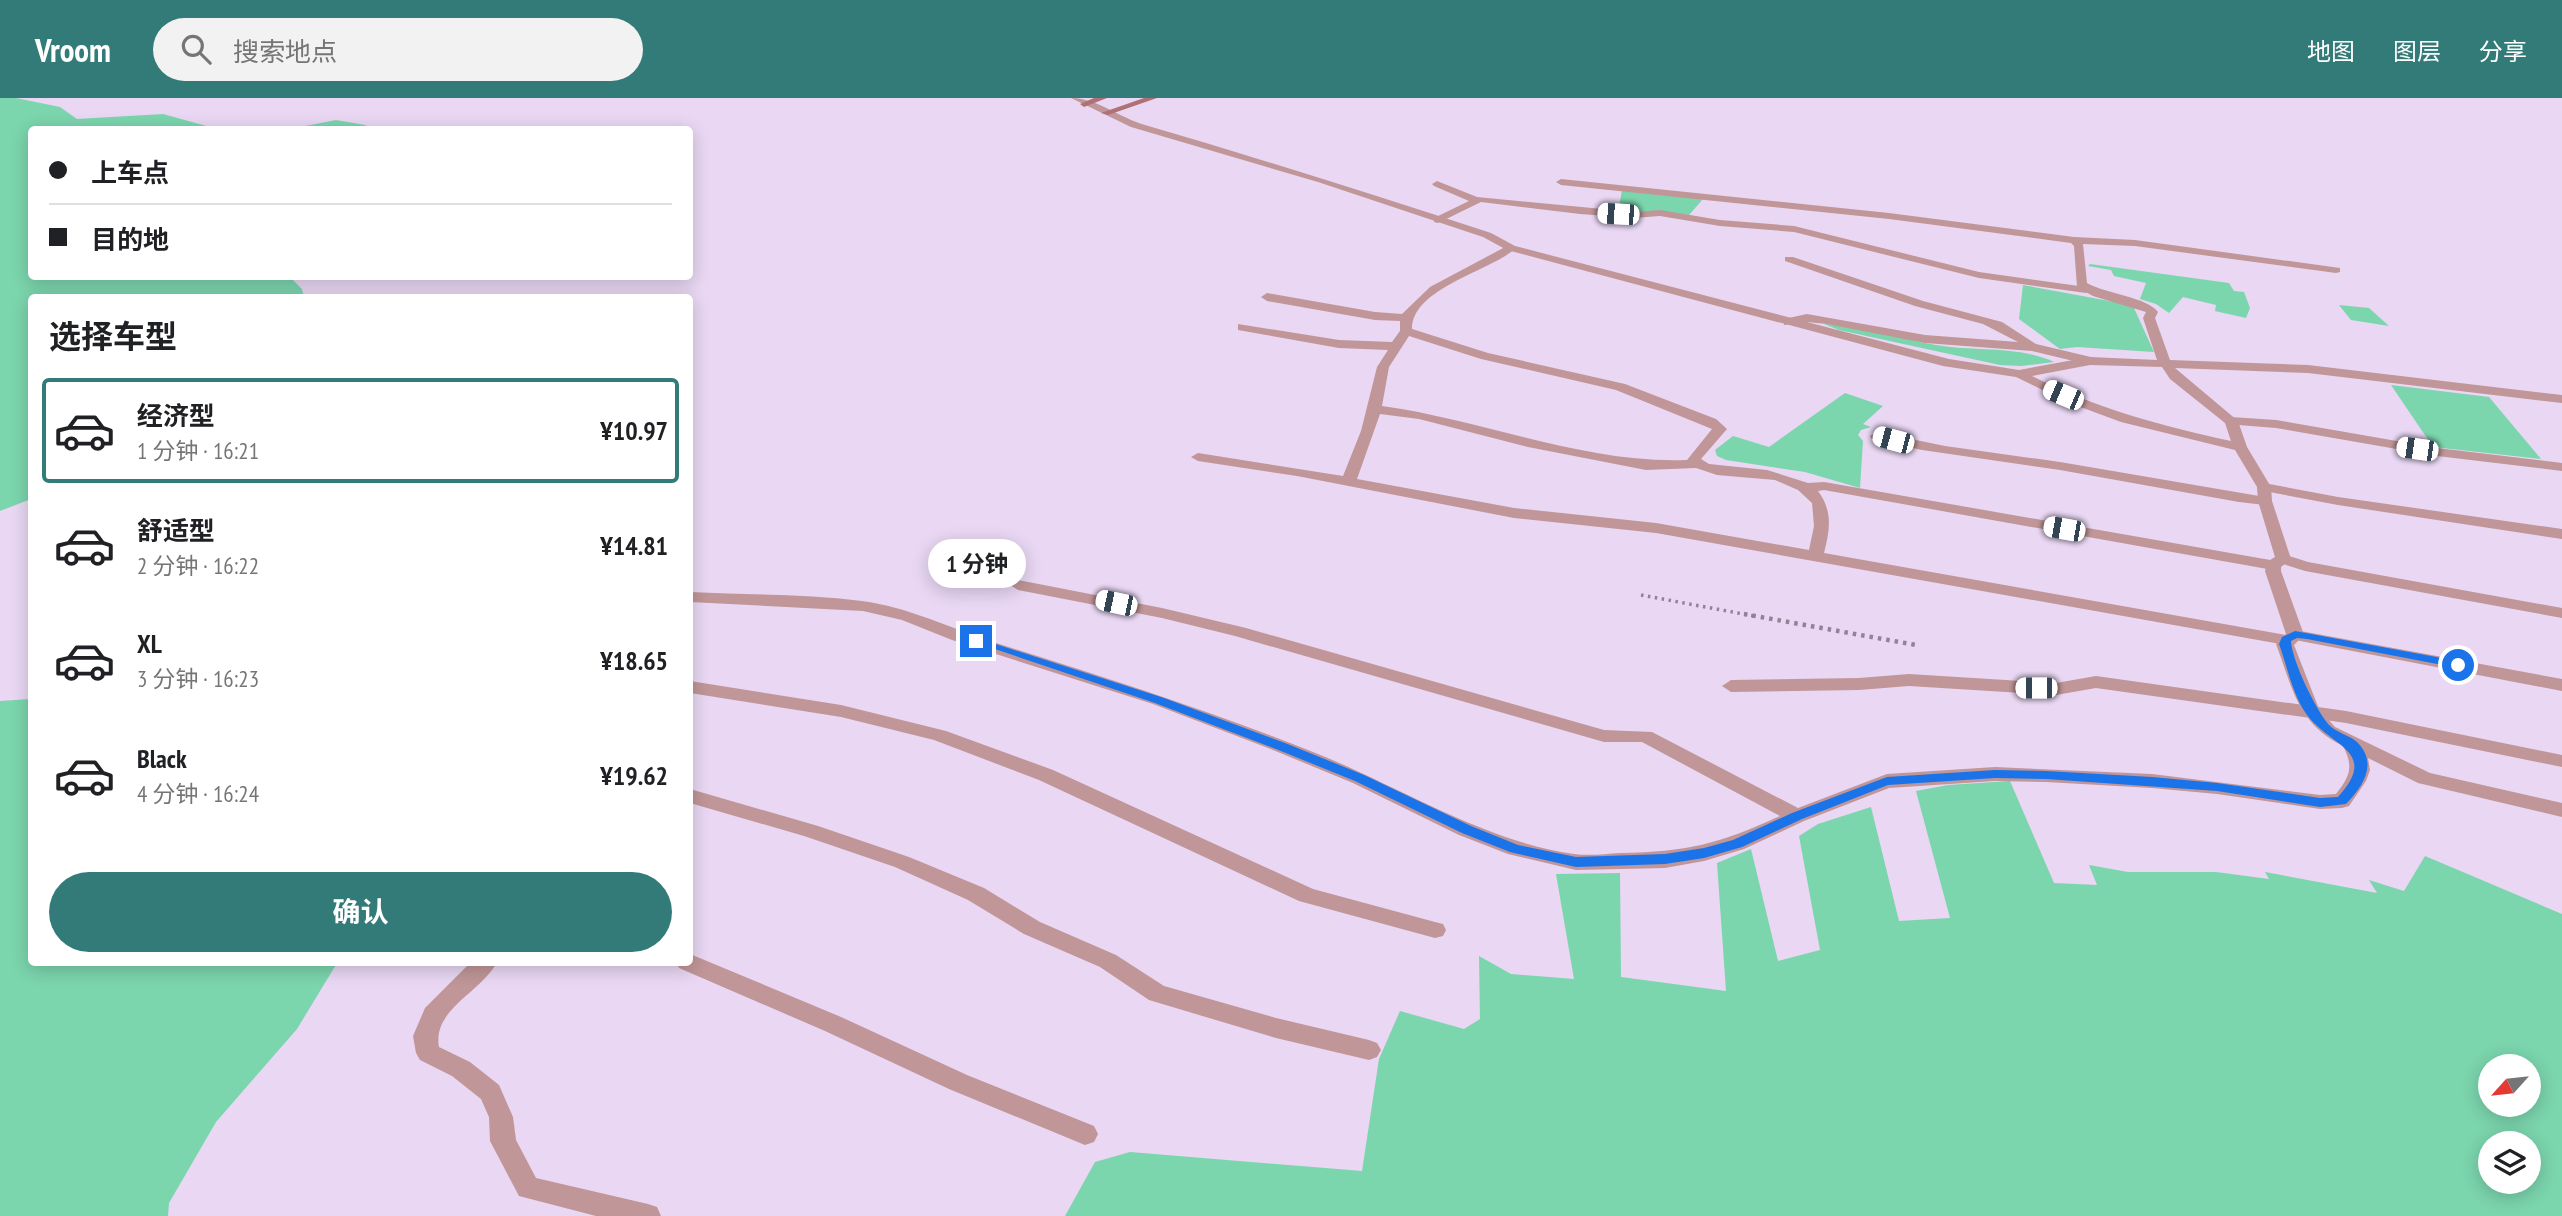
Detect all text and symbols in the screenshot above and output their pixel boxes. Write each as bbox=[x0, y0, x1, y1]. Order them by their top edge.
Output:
search box bbox=[153, 18, 643, 81]
text: Vroom bbox=[35, 28, 111, 71]
icon: search bbox=[177, 30, 215, 68]
text: 搜索地点 bbox=[233, 35, 337, 68]
text: 地图 bbox=[2307, 36, 2355, 67]
text: 图层 bbox=[2393, 36, 2441, 67]
text: 分享 bbox=[2479, 36, 2527, 67]
text: 上车点 bbox=[91, 156, 169, 189]
car bbox=[1597, 202, 1640, 226]
text: 目的地 bbox=[91, 223, 169, 256]
text: 选择车型 bbox=[49, 315, 177, 357]
car bbox=[2040, 377, 2087, 413]
icon: car bbox=[53, 399, 116, 462]
text: 经济型 bbox=[137, 399, 215, 432]
text: ¥10.97 bbox=[600, 414, 668, 447]
car bbox=[1870, 424, 1917, 456]
text: 1 分钟 · 16:21 bbox=[137, 436, 259, 465]
car bbox=[2395, 436, 2440, 462]
icon: car bbox=[53, 514, 116, 577]
text: 舒适型 bbox=[137, 514, 215, 547]
car bbox=[2042, 515, 2087, 543]
text: ¥14.81 bbox=[600, 529, 668, 562]
callout: 1 分钟 bbox=[927, 540, 1025, 588]
text: 1 分钟 bbox=[946, 549, 1008, 578]
text: 2 分钟 · 16:22 bbox=[137, 551, 259, 580]
car bbox=[1094, 588, 1139, 618]
route end bbox=[960, 625, 992, 657]
text: XL bbox=[137, 627, 162, 660]
icon: car bbox=[53, 629, 116, 692]
text: ¥18.65 bbox=[600, 644, 668, 677]
route start bbox=[2442, 649, 2474, 681]
text: 3 分钟 · 16:23 bbox=[137, 664, 259, 693]
car bbox=[2016, 678, 2058, 699]
text: Black bbox=[137, 742, 187, 775]
icon: car bbox=[53, 744, 116, 807]
text: ¥19.62 bbox=[600, 759, 668, 792]
text: 4 分钟 · 16:24 bbox=[137, 779, 259, 808]
button: 确认 bbox=[49, 872, 672, 952]
north arrow bbox=[2478, 1054, 2541, 1116]
map controls bbox=[2478, 1054, 2541, 1194]
button: layers bbox=[2478, 1131, 2541, 1194]

